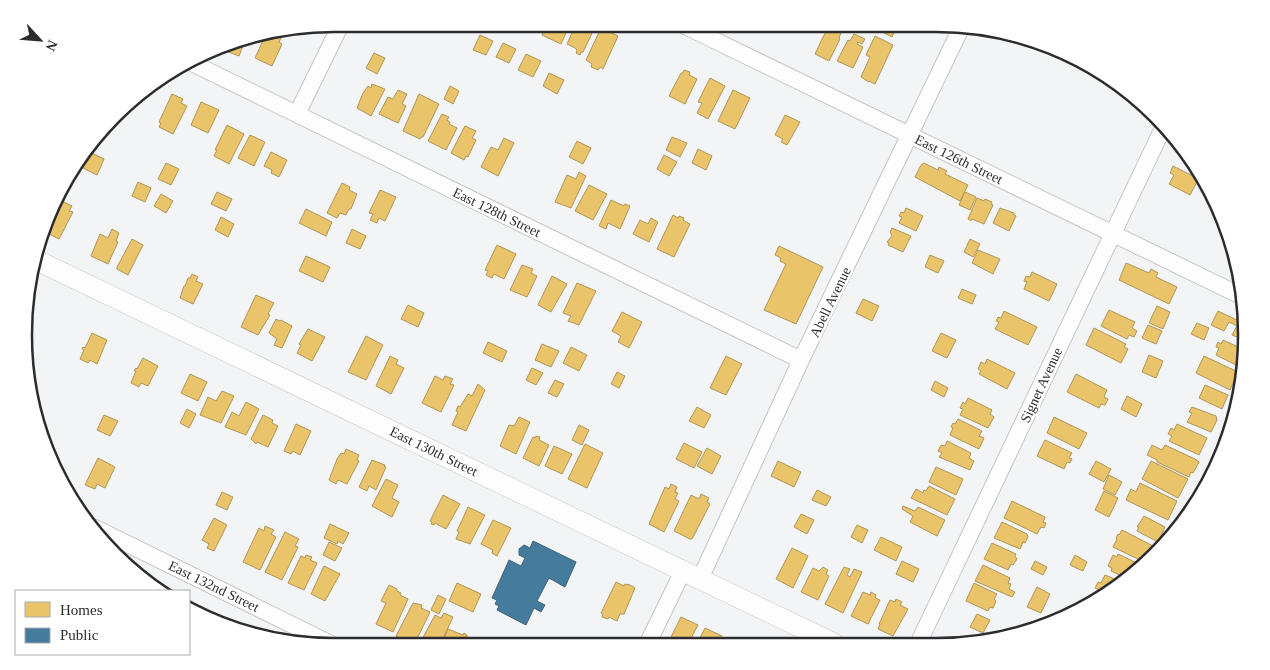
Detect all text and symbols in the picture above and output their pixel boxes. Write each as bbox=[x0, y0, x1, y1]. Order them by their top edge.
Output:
north arrow bbox=[15, 15, 65, 65]
text: N bbox=[42, 38, 60, 53]
street label: East 126th Street bbox=[913, 132, 1005, 187]
street label: East 128th Street bbox=[451, 185, 543, 240]
street label: Abell Avenue bbox=[807, 265, 854, 340]
street label: Signet Avenue bbox=[1018, 345, 1065, 425]
street label: East 130th Street bbox=[388, 424, 480, 479]
street label: East 132nd Street bbox=[166, 558, 262, 615]
legend bbox=[15, 590, 190, 655]
text: Homes bbox=[60, 602, 103, 618]
text: Public bbox=[60, 627, 99, 643]

